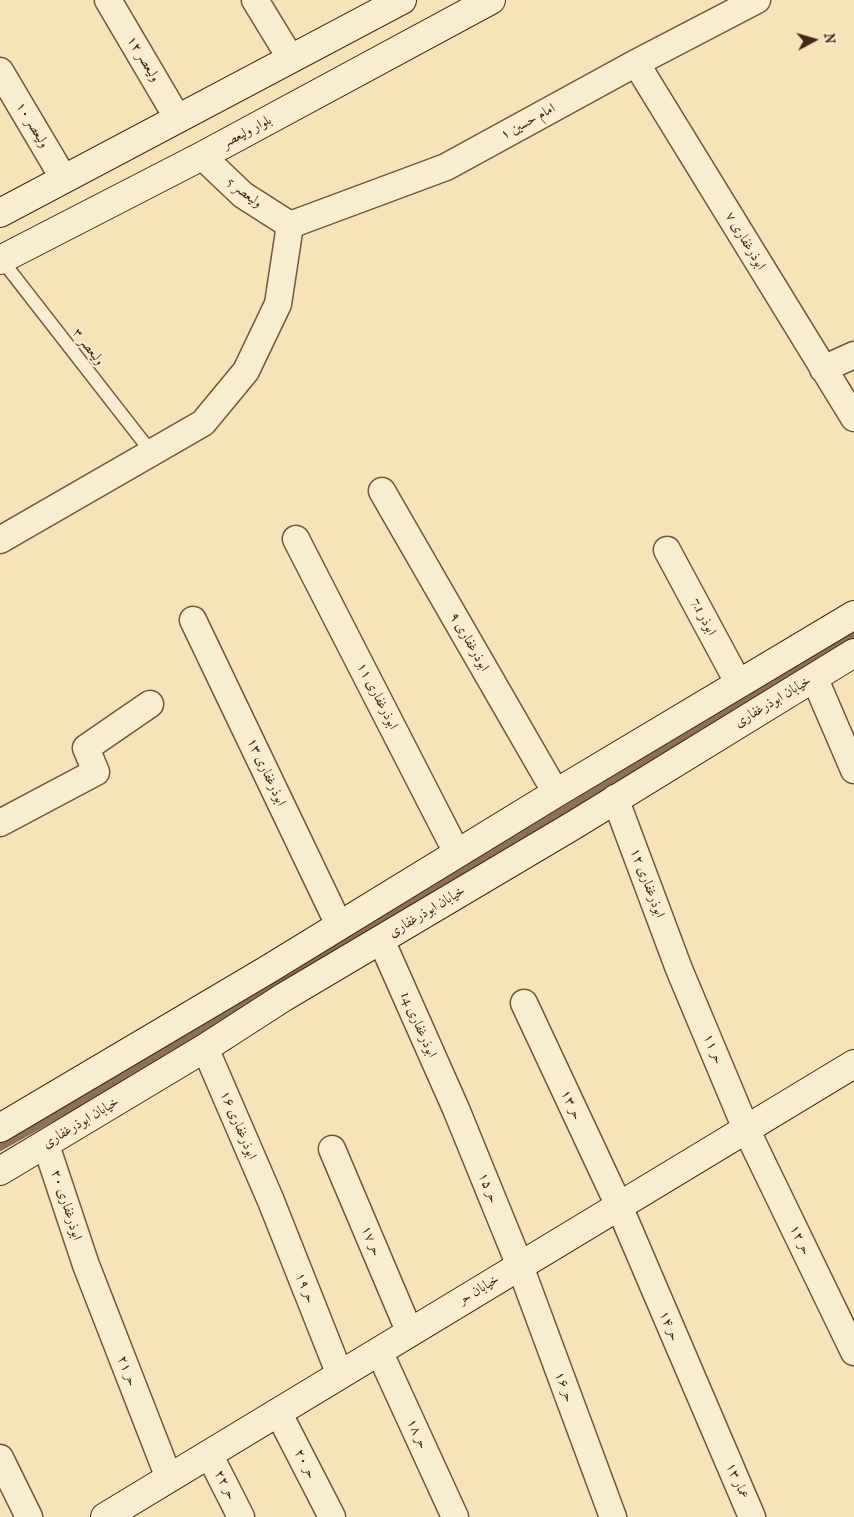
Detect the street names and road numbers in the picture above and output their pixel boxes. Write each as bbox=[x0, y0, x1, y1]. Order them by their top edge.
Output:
street label: ولیعصر ۱۲ bbox=[123, 33, 163, 85]
street label: ولیعصر ۱۰ bbox=[12, 99, 52, 151]
street label: امام حسین ۱ bbox=[498, 100, 558, 144]
street label: بلوار ولیعصر bbox=[219, 112, 275, 152]
street label: ولیعصر 5 bbox=[223, 174, 265, 212]
street label: ابوذرغفاری ۷ bbox=[721, 209, 769, 273]
street label: ولیعصر ۳ bbox=[68, 325, 108, 369]
street label: ابوذر 7.1 bbox=[686, 596, 720, 638]
street label: ابوذرغفاری ۹ bbox=[445, 610, 493, 674]
street label: ابوذرغفاری ۱۱ bbox=[353, 660, 401, 732]
street label: خیابان ابوذرغفاری bbox=[732, 673, 814, 731]
street label: ابوذرغفاری ۱۳ bbox=[243, 735, 289, 809]
street label: ابوذرغفاری ۱۲ bbox=[626, 846, 668, 920]
street label: خیابان ابوذرغفاری bbox=[386, 883, 468, 941]
street label: ابوذرغفاری 14 bbox=[396, 990, 440, 1060]
street label: حر ۱۱ bbox=[699, 1031, 727, 1067]
street label: حر ۱۳ bbox=[557, 1087, 585, 1123]
street label: ابوذرغفاری ۱۶ bbox=[216, 1088, 260, 1162]
street label: خیابان ابوذرغفاری bbox=[40, 1094, 122, 1152]
street label: ابوذرغفاری ۲۰ bbox=[47, 1168, 85, 1242]
street label: حر ۱۵ bbox=[474, 1170, 502, 1206]
street label: حر ۱۲ bbox=[786, 1222, 814, 1258]
street label: حر ۱۷ bbox=[357, 1223, 385, 1259]
street label: حر ۱۹ bbox=[291, 1270, 319, 1306]
street label: خیابان حر bbox=[455, 1271, 503, 1309]
street label: حر ۱۴ bbox=[655, 1308, 683, 1344]
street label: حر ۲۱ bbox=[113, 1353, 141, 1389]
street label: حر ۱۶ bbox=[551, 1369, 577, 1405]
street label: حر ۱۸ bbox=[403, 1416, 431, 1452]
street label: حر ۲۰ bbox=[290, 1446, 320, 1482]
street label: عمار ۱۳ bbox=[722, 1460, 752, 1502]
street label: حر ۲۲ bbox=[210, 1467, 240, 1503]

